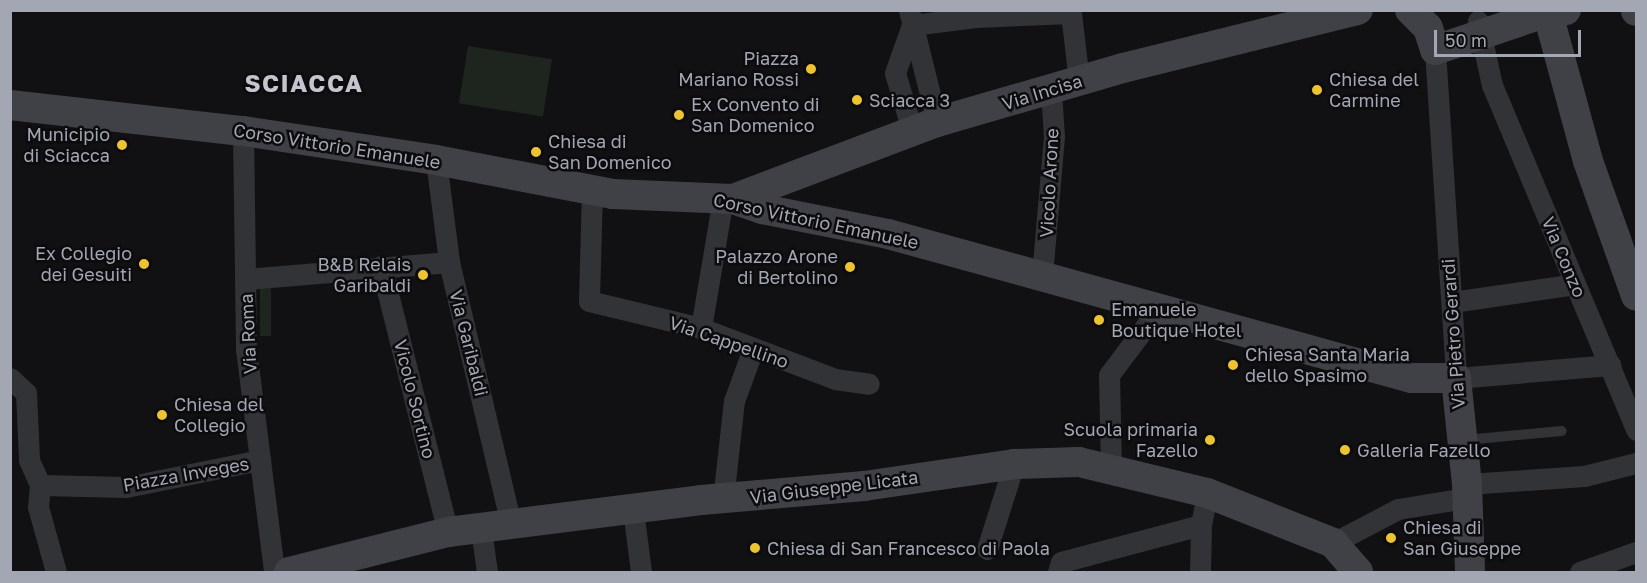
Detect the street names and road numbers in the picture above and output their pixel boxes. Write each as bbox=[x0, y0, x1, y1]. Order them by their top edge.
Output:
street label: Via Incisa bbox=[999, 70, 1085, 114]
street label: Corso Vittorio Emanuele bbox=[232, 119, 442, 173]
street label: Vicolo Arone bbox=[1035, 128, 1063, 238]
street label: Corso Vittorio Emanuele bbox=[711, 189, 921, 253]
street label: Via Conzo bbox=[1537, 213, 1591, 301]
street label: Via Pietro Gerardi bbox=[1437, 258, 1469, 410]
street label: Via Garibaldi bbox=[445, 288, 493, 398]
street label: Via Roma bbox=[235, 293, 261, 375]
street label: Via Cappellino bbox=[667, 311, 791, 373]
street label: Vicolo Sortino bbox=[390, 337, 440, 461]
street label: Piazza Inveges bbox=[121, 452, 251, 496]
street label: Via Giuseppe Licata bbox=[749, 466, 919, 508]

